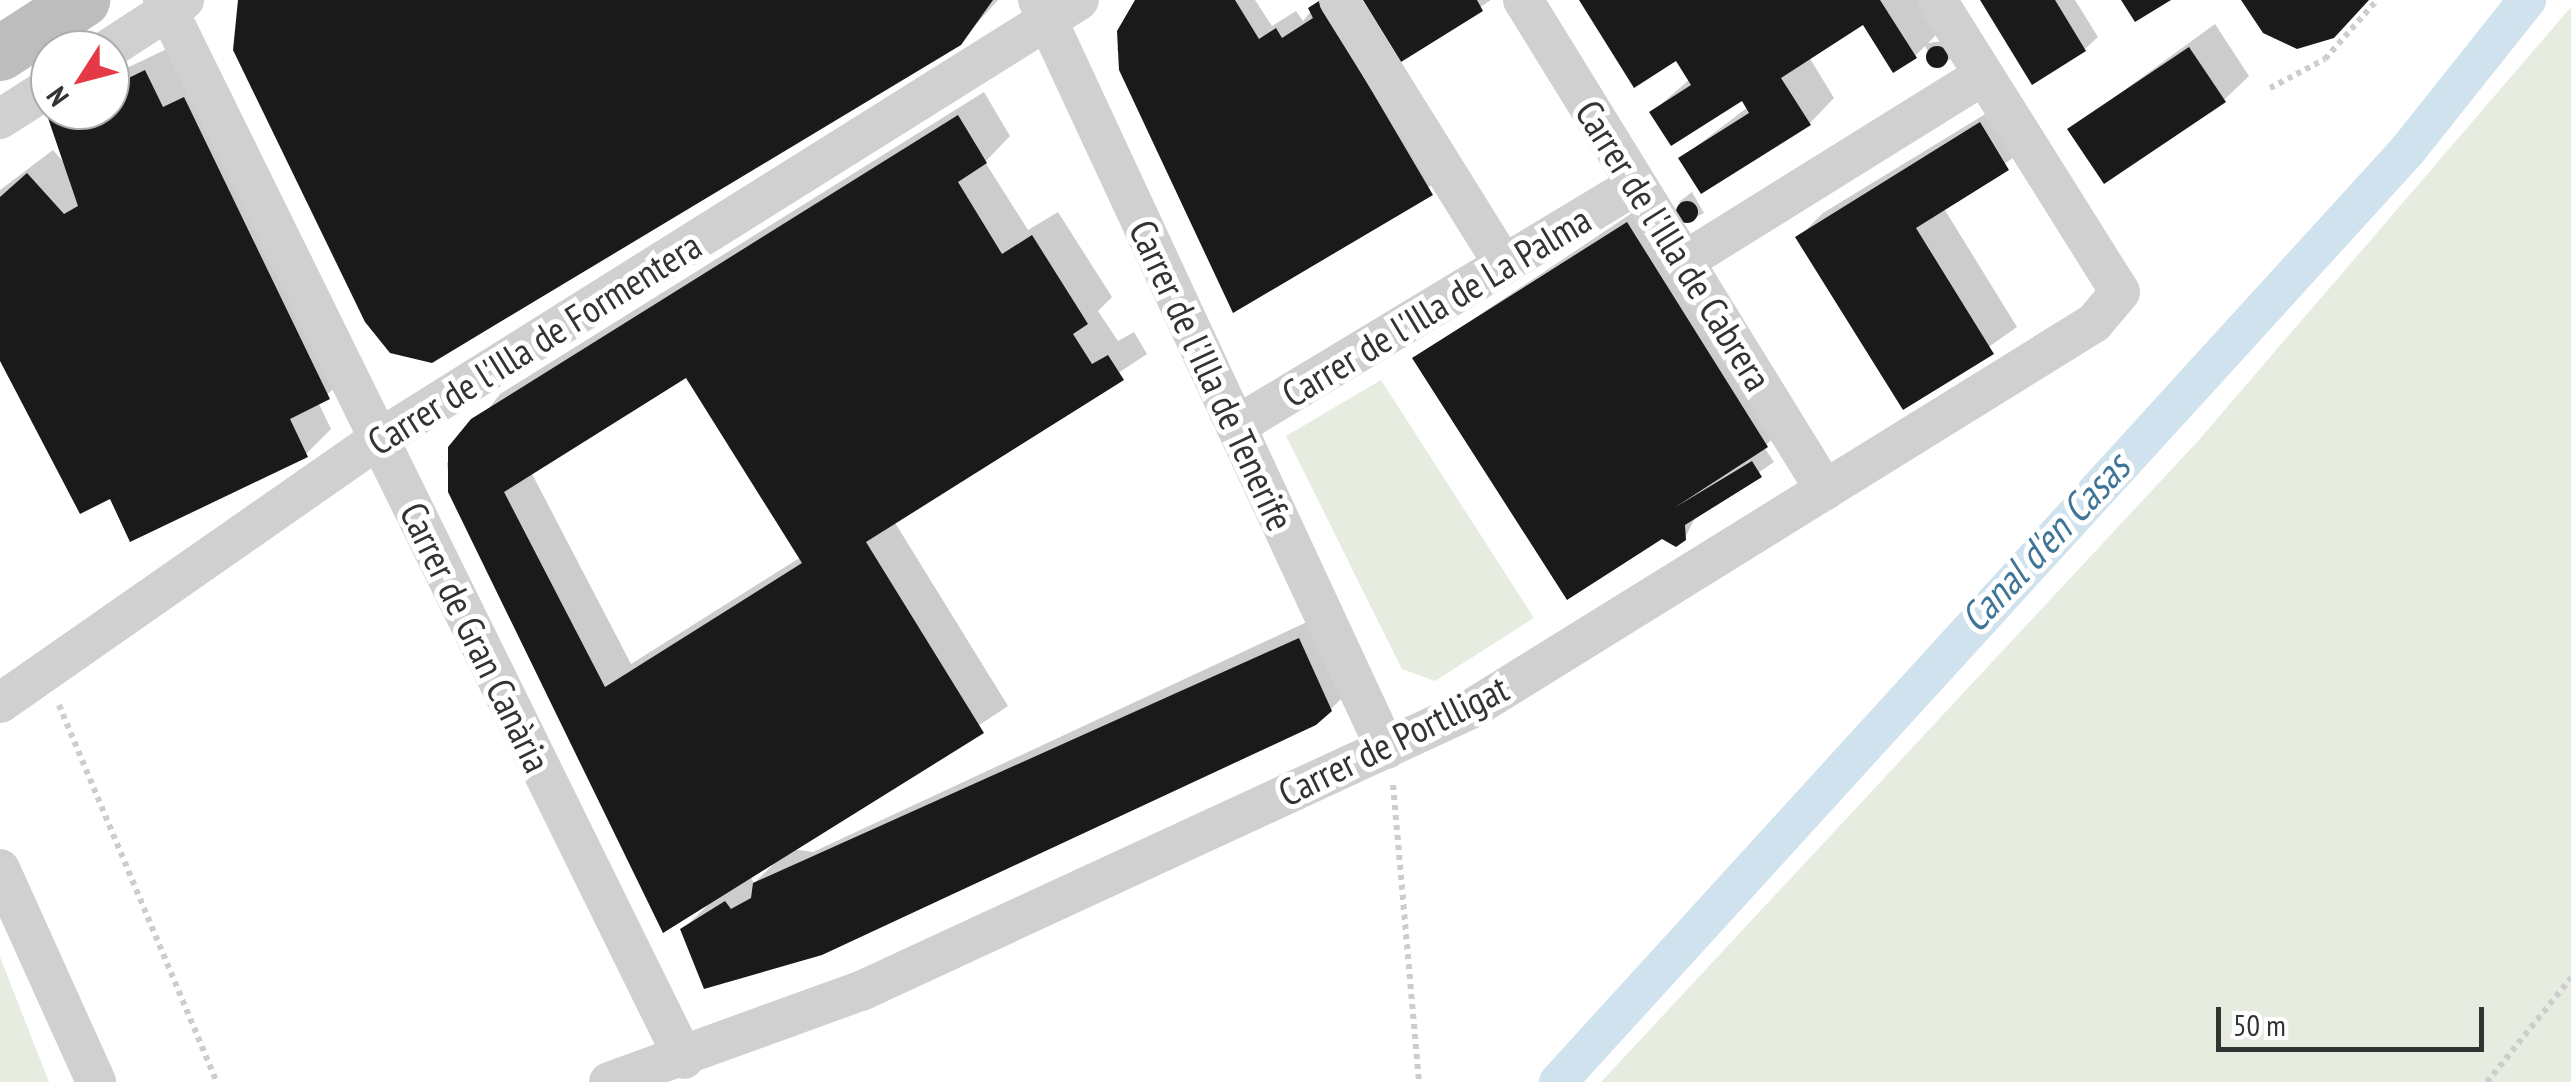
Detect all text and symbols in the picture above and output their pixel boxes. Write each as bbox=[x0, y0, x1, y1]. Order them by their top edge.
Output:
north arrow bbox=[30, 30, 130, 130]
text: N bbox=[38, 80, 76, 114]
street label: Carrer de l'Illa de Cabrera bbox=[1566, 92, 1782, 398]
street label: Carrer de l'Illa de La Palma bbox=[1274, 196, 1598, 416]
street label: Carrer de l'Illa de Tenerife bbox=[1120, 212, 1304, 538]
street label: Carrer de l'Illa de Formentera bbox=[359, 222, 709, 464]
water label: Canal d'en Casas bbox=[1949, 443, 2139, 641]
street label: Carrer de Gran Canària bbox=[391, 495, 561, 779]
street label: Carrer de Portlligat bbox=[1271, 665, 1515, 815]
scale bar bbox=[2221, 987, 2488, 1049]
text: 50 m bbox=[2233, 1005, 2286, 1044]

